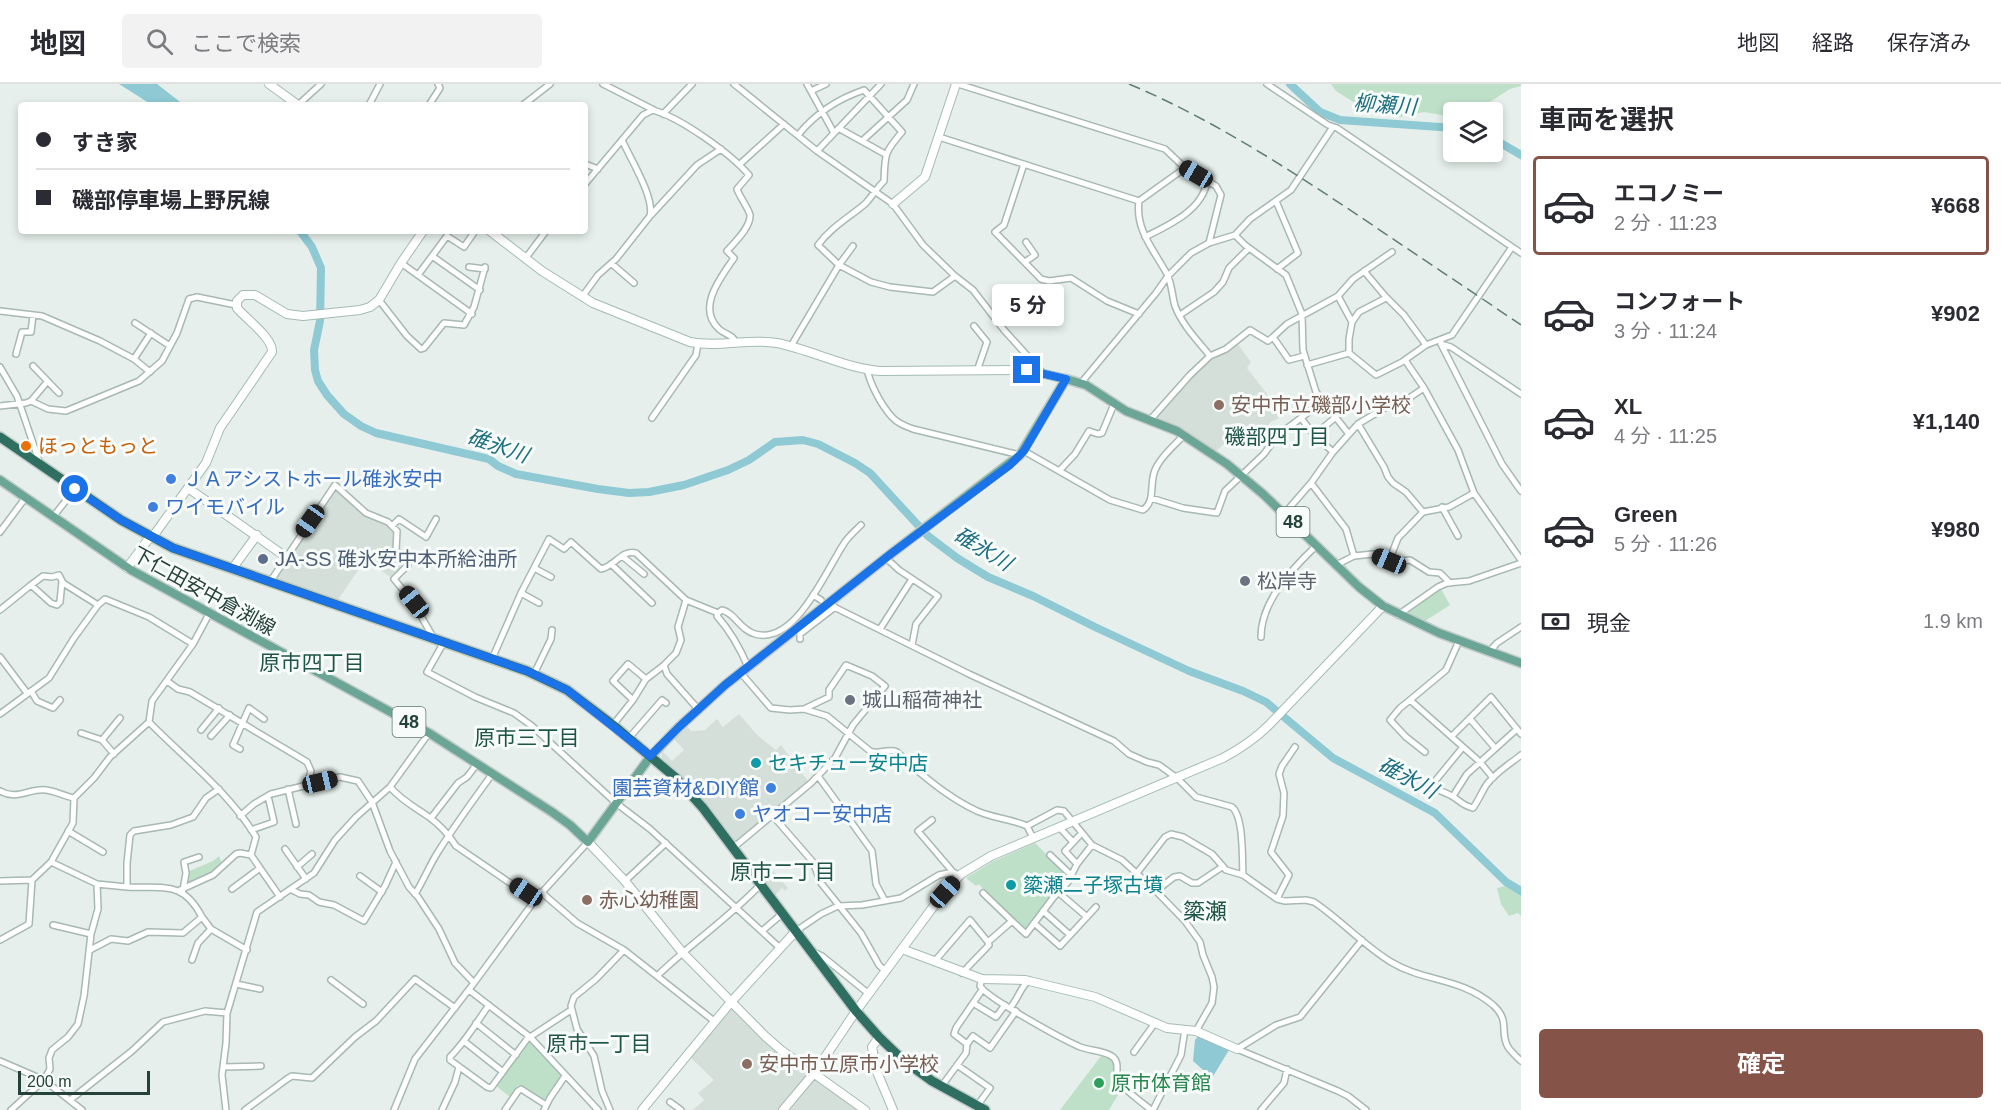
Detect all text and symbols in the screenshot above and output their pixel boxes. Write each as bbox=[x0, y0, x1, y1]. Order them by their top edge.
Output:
search box bbox=[122, 14, 542, 68]
icon: search bbox=[143, 25, 176, 58]
text: 地図 bbox=[30, 28, 86, 59]
text: ここで検索 bbox=[191, 31, 301, 56]
text: 地図 bbox=[1737, 31, 1779, 54]
text: 経路 bbox=[1812, 31, 1854, 54]
text: 保存済み bbox=[1887, 31, 1971, 54]
water label: 柳瀬川 bbox=[1353, 91, 1419, 118]
map controls bbox=[1443, 102, 1503, 162]
button: layers bbox=[1443, 102, 1503, 162]
text: 車両を選択 bbox=[1539, 105, 1674, 135]
text: すき家 bbox=[72, 130, 138, 155]
car bbox=[1176, 157, 1216, 191]
icon: car bbox=[1542, 179, 1596, 233]
text: エコノミー bbox=[1614, 181, 1724, 206]
text: 磯部停車場上野尻線 bbox=[72, 188, 270, 213]
text: ¥668 bbox=[1931, 193, 1980, 218]
text: 2 分 · 11:23 bbox=[1614, 212, 1717, 234]
callout: 5 分 bbox=[991, 283, 1063, 325]
icon: car bbox=[1542, 287, 1596, 341]
text: コンフォート bbox=[1614, 289, 1745, 314]
text: 5 分 bbox=[1010, 294, 1046, 316]
text: ¥902 bbox=[1931, 301, 1980, 326]
text: 3 分 · 11:24 bbox=[1614, 320, 1717, 342]
route end bbox=[1013, 356, 1040, 383]
place label: 安中市立磯部小学校 bbox=[1231, 394, 1411, 416]
text: XL bbox=[1614, 394, 1642, 419]
icon: car bbox=[1542, 395, 1596, 449]
marker: 安中市立磯部小学校 bbox=[1212, 398, 1226, 412]
text: ¥1,140 bbox=[1913, 409, 1980, 434]
water label: 碓氷川 bbox=[465, 424, 534, 467]
district label: 磯部四丁目 bbox=[1225, 425, 1330, 448]
text: 4 分 · 11:25 bbox=[1614, 425, 1717, 447]
place label: ほっともっと bbox=[38, 435, 158, 457]
marker: ほっともっと bbox=[19, 439, 33, 453]
place label: ＪＡアシストホール碓氷安中 bbox=[183, 468, 442, 490]
marker: ＪＡアシストホール碓氷安中 bbox=[164, 472, 178, 486]
route start bbox=[61, 475, 88, 502]
place label: ワイモバイル bbox=[165, 496, 285, 518]
marker: ワイモバイル bbox=[146, 500, 160, 514]
car bbox=[292, 501, 328, 541]
text: Green bbox=[1614, 502, 1678, 527]
icon: car bbox=[1542, 503, 1596, 557]
road number: 48 bbox=[1276, 507, 1310, 537]
text: ¥980 bbox=[1931, 517, 1980, 542]
water label: 碓氷川 bbox=[950, 522, 1018, 576]
text: 5 分 · 11:26 bbox=[1614, 533, 1717, 555]
street label: 下仁田安中倉渕線 bbox=[129, 543, 279, 639]
car bbox=[1369, 546, 1409, 576]
place label: JA-SS 碓氷安中本所給油所 bbox=[275, 548, 517, 570]
marker: JA-SS 碓氷安中本所給油所 bbox=[256, 552, 270, 566]
place label: 松岸寺 bbox=[1257, 570, 1317, 592]
marker: 松岸寺 bbox=[1238, 574, 1252, 588]
car bbox=[396, 582, 432, 622]
icon: cash bbox=[1539, 605, 1572, 638]
text: 1.9 km bbox=[1923, 610, 1983, 632]
text: 現金 bbox=[1587, 611, 1631, 636]
district label: 原市四丁目 bbox=[260, 651, 365, 674]
place label: 城山稲荷神社 bbox=[862, 689, 982, 711]
marker: 城山稲荷神社 bbox=[843, 693, 857, 707]
road number: 48 bbox=[392, 707, 426, 737]
district label: 原市三丁目 bbox=[475, 726, 580, 749]
place label: セキチュー安中店 bbox=[768, 752, 928, 774]
water label: 碓氷川 bbox=[1375, 753, 1443, 803]
marker: セキチュー安中店 bbox=[749, 756, 763, 770]
car bbox=[300, 769, 340, 795]
place label: 園芸資材&DIY館 bbox=[612, 777, 759, 799]
marker: 園芸資材&DIY館 bbox=[764, 781, 778, 795]
place label: ヤオコー安中店 bbox=[752, 803, 892, 825]
marker: ヤオコー安中店 bbox=[733, 807, 747, 821]
district label: 原市二丁目 bbox=[731, 860, 836, 883]
car bbox=[926, 873, 964, 911]
car bbox=[506, 874, 546, 910]
place label: 簗瀬二子塚古墳 bbox=[1023, 874, 1163, 896]
marker: 簗瀬二子塚古墳 bbox=[1004, 878, 1018, 892]
place label: 赤心幼稚園 bbox=[599, 889, 699, 911]
marker: 赤心幼稚園 bbox=[580, 893, 594, 907]
district label: 簗瀬 bbox=[1183, 899, 1227, 924]
button: 確定 bbox=[1539, 1029, 1983, 1098]
district label: 原市一丁目 bbox=[547, 1032, 652, 1055]
place label: 安中市立原市小学校 bbox=[759, 1053, 939, 1075]
marker: 安中市立原市小学校 bbox=[740, 1057, 754, 1071]
scale bar bbox=[18, 1068, 150, 1096]
place label: 原市体育館 bbox=[1111, 1072, 1211, 1094]
text: 200 m bbox=[27, 1073, 71, 1090]
marker: 原市体育館 bbox=[1092, 1076, 1106, 1090]

